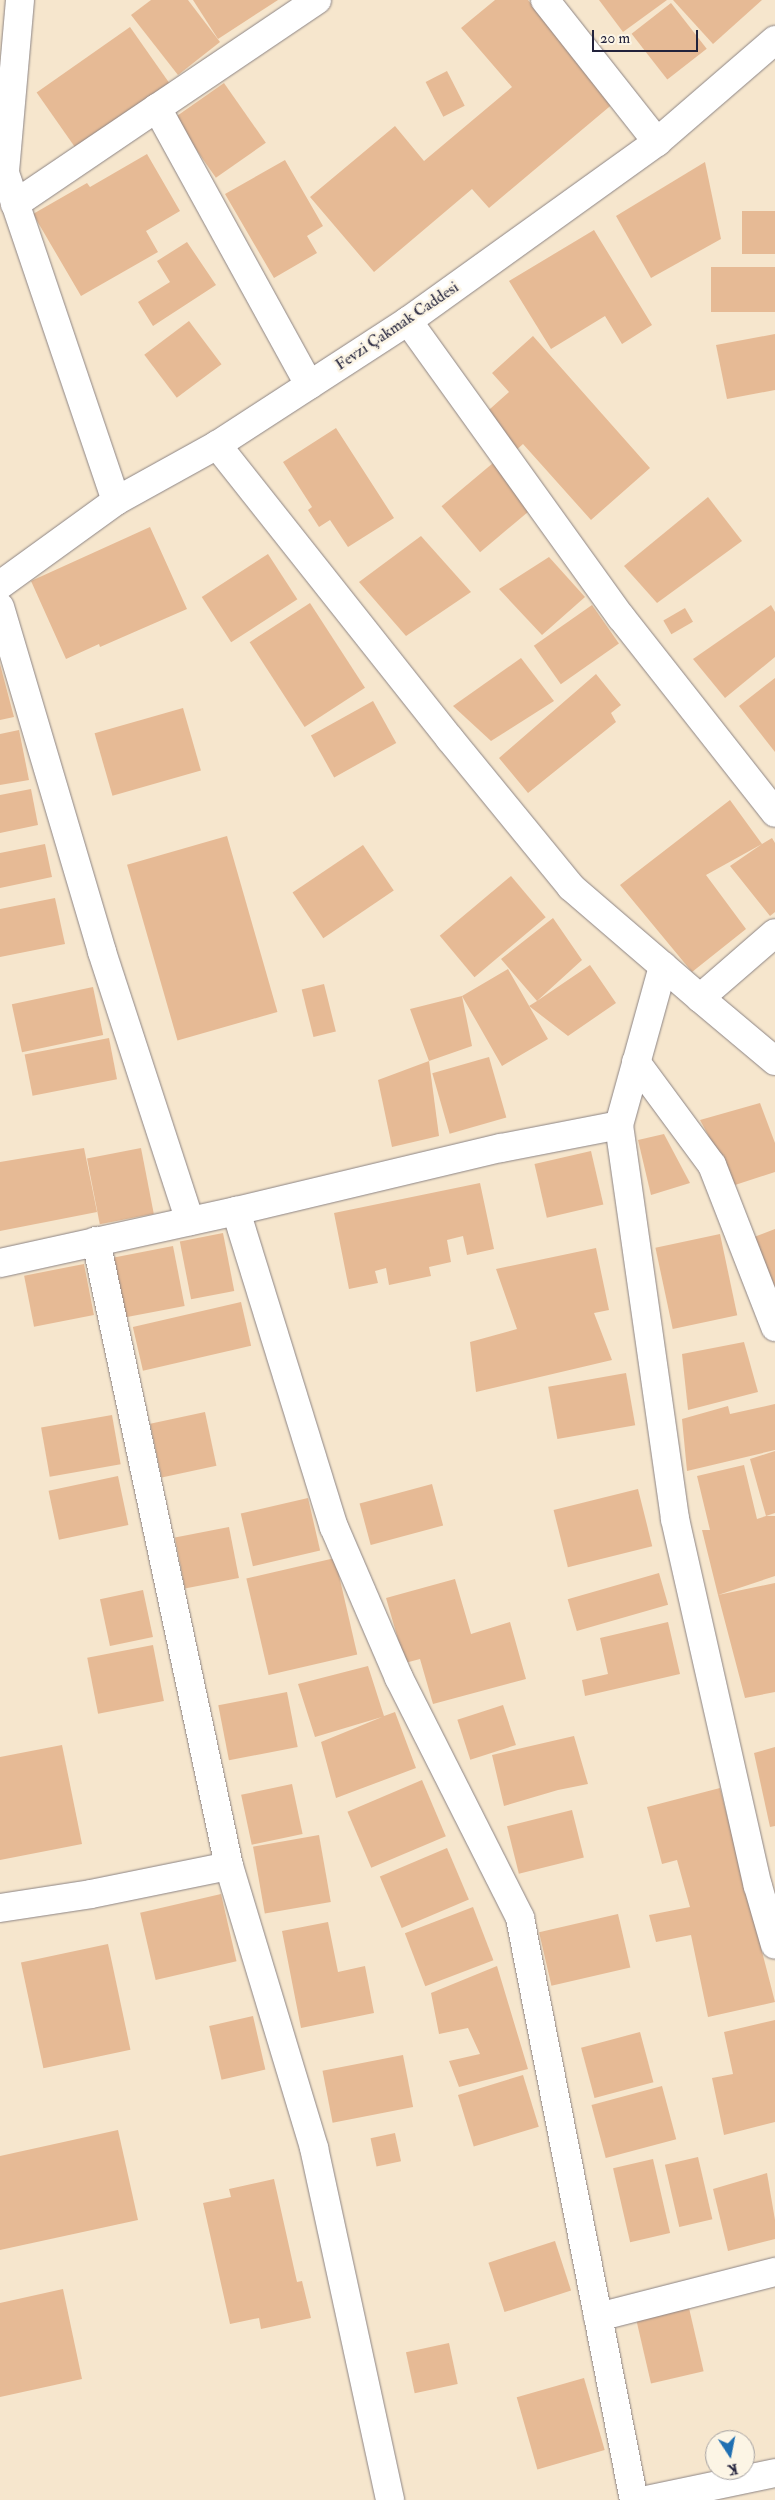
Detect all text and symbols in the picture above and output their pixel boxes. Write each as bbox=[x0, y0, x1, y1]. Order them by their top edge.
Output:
scale bar bbox=[595, 20, 701, 52]
text: 20 m bbox=[600, 29, 630, 48]
street label: Fevzi Çakmak Caddesi bbox=[332, 278, 462, 374]
north arrow bbox=[705, 2430, 755, 2480]
text: K bbox=[726, 2460, 739, 2479]

